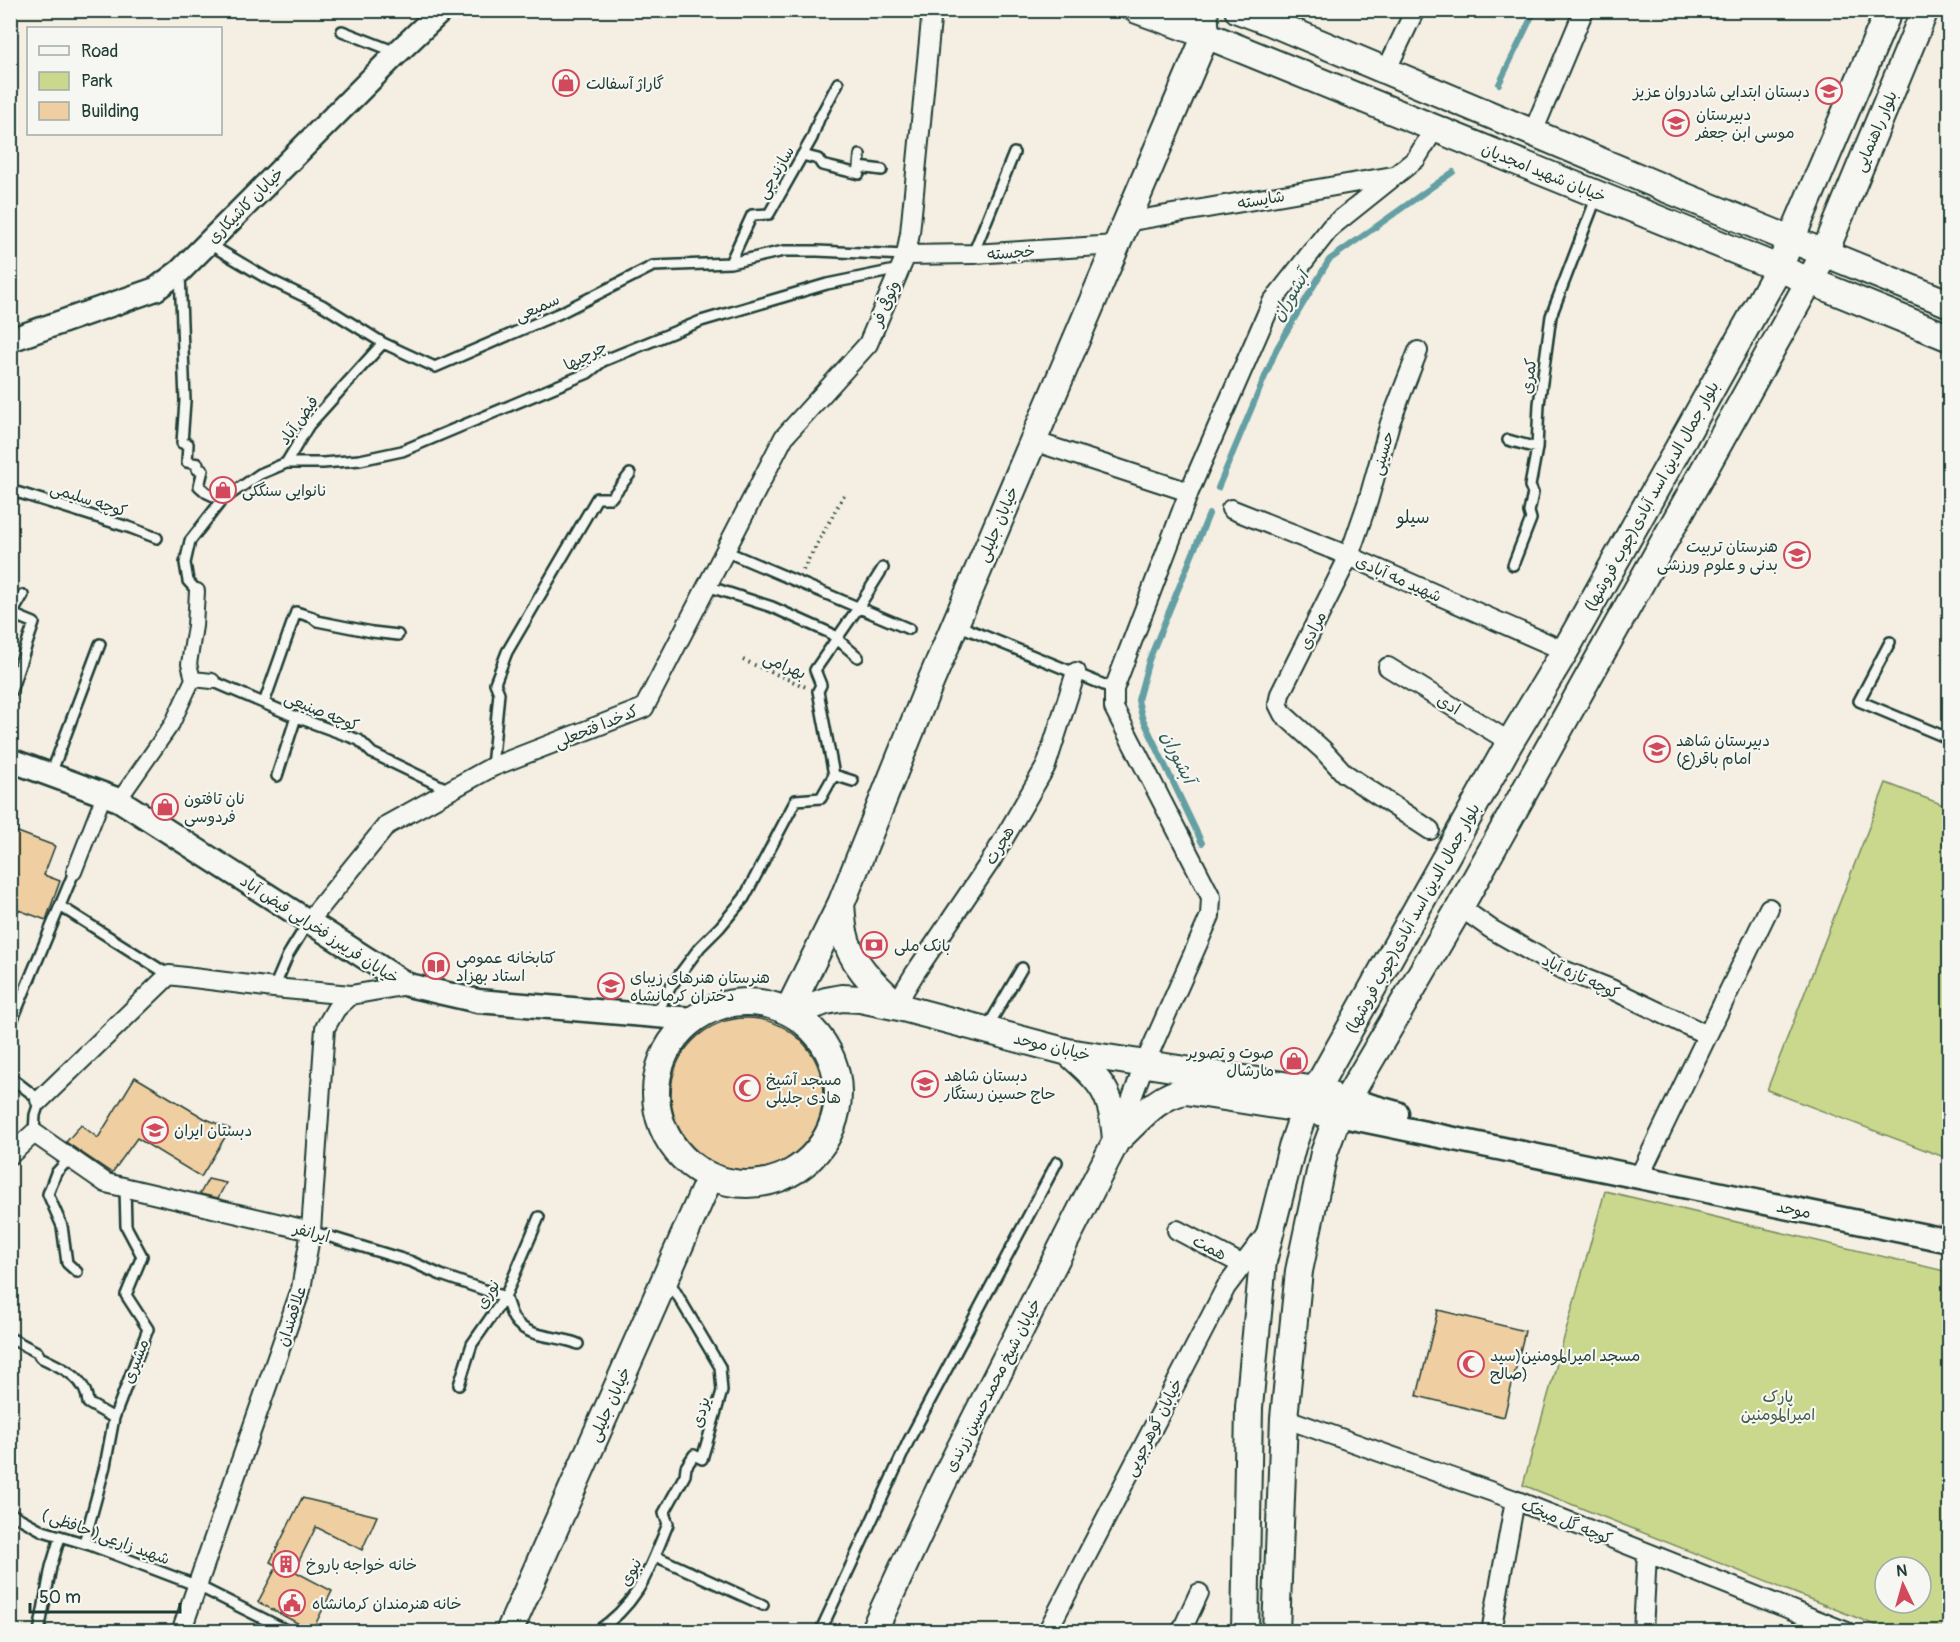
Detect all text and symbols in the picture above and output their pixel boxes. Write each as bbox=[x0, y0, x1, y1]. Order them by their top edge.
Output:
legend bbox=[27, 27, 222, 135]
text: Road bbox=[81, 40, 118, 63]
shop icon: گاراژ آسفالت bbox=[551, 68, 581, 98]
text: Park bbox=[81, 70, 113, 93]
place label: گاراژ آسفالت bbox=[586, 74, 664, 94]
school or university icon: دبستان ابتدایی شادروان عزیز bbox=[1814, 76, 1844, 106]
place label: دبستان ابتدایی شادروان عزیز bbox=[1631, 82, 1810, 102]
street label: بلوار راهنمایی bbox=[1850, 88, 1902, 175]
text: Building bbox=[81, 100, 139, 123]
place label: دبیرستان موسی ابن جعفر bbox=[1694, 105, 1795, 143]
school or university icon: دبیرستان موسی ابن جعفر bbox=[1661, 108, 1691, 138]
street label: خیابان شهید امجدیان bbox=[1479, 139, 1609, 207]
street label: سازندچی bbox=[753, 143, 799, 202]
street label: خیابان کاشیکاری bbox=[203, 163, 288, 248]
street label: شایسته bbox=[1236, 186, 1286, 214]
street label: خجسته bbox=[986, 241, 1036, 265]
water label: آبشوران bbox=[1266, 263, 1317, 326]
street label: وثوقی فر bbox=[866, 277, 905, 331]
street label: سمیعی bbox=[512, 289, 563, 327]
street label: چرچیها bbox=[560, 336, 610, 376]
street label: کمری bbox=[1517, 357, 1541, 395]
street label: بلوار جمال الدین اسد آبادی(چوب فروشها) bbox=[1580, 378, 1724, 615]
street label: فیض آباد bbox=[274, 392, 323, 449]
street label: حسینی bbox=[1367, 429, 1399, 478]
shop icon: نانوایی سنگکی bbox=[208, 475, 238, 505]
street label: کوچه سلیمی bbox=[48, 478, 130, 522]
place label: نانوایی سنگکی bbox=[242, 481, 327, 501]
street label: خیابان جلیلی bbox=[973, 484, 1023, 565]
district label: سیلو bbox=[1395, 506, 1430, 529]
place label: هنرستان تربیت بدنی و علوم ورزشی bbox=[1657, 537, 1778, 577]
school or university icon: هنرستان تربیت بدنی و علوم ورزشی bbox=[1782, 540, 1812, 570]
street label: شهید مه آبادی bbox=[1352, 551, 1445, 607]
street label: مرادی bbox=[1295, 608, 1331, 653]
street label: بهرامی bbox=[760, 648, 809, 684]
street label: کوچه صنیعی bbox=[281, 688, 362, 736]
street label: ادی bbox=[1433, 690, 1464, 720]
street label: کدخدا فتحعلی bbox=[552, 701, 641, 753]
water label: آبشوران bbox=[1155, 727, 1202, 791]
place label: دبیرستان شاهد امام باقر(ع) bbox=[1676, 731, 1770, 771]
school or university icon: دبیرستان شاهد امام باقر(ع) bbox=[1642, 734, 1672, 764]
place label: نان تافتون فردوسی bbox=[184, 789, 245, 827]
shop icon: نان تافتون فردوسی bbox=[150, 792, 180, 822]
street label: بلوار جمال الدین اسد آبادی(چوب فروشها) bbox=[1341, 800, 1485, 1037]
street label: هجرت bbox=[981, 823, 1019, 868]
street label: خیابان فریبرز فخرایی فیض آباد bbox=[236, 871, 403, 989]
bank icon: بانک ملی bbox=[859, 930, 889, 960]
place label: بانک ملی bbox=[894, 936, 951, 956]
place label: کتابخانه عمومی استاد بهزاد bbox=[456, 948, 556, 986]
street label: کوچه تازه آباد bbox=[1539, 950, 1623, 1004]
library icon: کتابخانه عمومی استاد بهزاد bbox=[421, 951, 451, 981]
place label: هنرستان هنرهای زیبای دختران کرمانشاه bbox=[630, 968, 770, 1006]
school or university icon: هنرستان هنرهای زیبای دختران کرمانشاه bbox=[596, 971, 626, 1001]
street label: خیابان موحد bbox=[1012, 1028, 1092, 1065]
place label: صوت و تصویر مارشال bbox=[1185, 1043, 1274, 1081]
shop icon: صوت و تصویر مارشال bbox=[1279, 1046, 1309, 1076]
place label: دبستان شاهد حاج حسین رستگار bbox=[943, 1066, 1056, 1104]
school or university icon: دبستان شاهد حاج حسین رستگار bbox=[910, 1069, 940, 1099]
place label: مسجد آشیخ هادی جلیلی bbox=[766, 1070, 842, 1108]
mosque icon: مسجد آشیخ هادی جلیلی bbox=[732, 1073, 762, 1103]
school or university icon: دبستان ایران bbox=[140, 1115, 170, 1145]
place label: دبستان ایران bbox=[174, 1121, 252, 1141]
street label: موحد bbox=[1775, 1197, 1813, 1223]
street label: ایرانفر bbox=[289, 1218, 332, 1247]
street label: همت bbox=[1189, 1231, 1230, 1265]
street label: نوری bbox=[471, 1276, 504, 1313]
street label: علاقمندان bbox=[273, 1284, 311, 1349]
street label: خیابان شیخ محمدحسین زرندی bbox=[940, 1295, 1045, 1476]
street label: مشیری bbox=[118, 1336, 154, 1386]
place label: مسجد امیرالمومنین(سید صالح) bbox=[1490, 1346, 1640, 1384]
mosque icon: مسجد امیرالمومنین(سید صالح) bbox=[1456, 1349, 1486, 1379]
street label: خیابان جلیلی bbox=[584, 1364, 635, 1445]
street label: خیابان گوهرجویی bbox=[1121, 1375, 1187, 1480]
park label: پارک امیرالمومنین bbox=[1741, 1387, 1815, 1425]
street label: یزدی bbox=[687, 1395, 715, 1430]
street label: کوچه گل میخک bbox=[1518, 1495, 1615, 1549]
street label: شهید زارعی( حافظی ) bbox=[39, 1504, 173, 1569]
building icon: خانه خواجه باروخ bbox=[271, 1549, 301, 1579]
place label: خانه خواجه باروخ bbox=[306, 1555, 417, 1575]
street label: نبوی bbox=[615, 1555, 646, 1590]
north arrow bbox=[1873, 1555, 1933, 1615]
text: N bbox=[1896, 1561, 1908, 1581]
scale bar bbox=[30, 1576, 180, 1614]
text: 50 m bbox=[39, 1586, 81, 1609]
public building icon: خانه هنرمندان کرمانشاه bbox=[277, 1588, 307, 1618]
place label: خانه هنرمندان کرمانشاه bbox=[312, 1594, 462, 1614]

